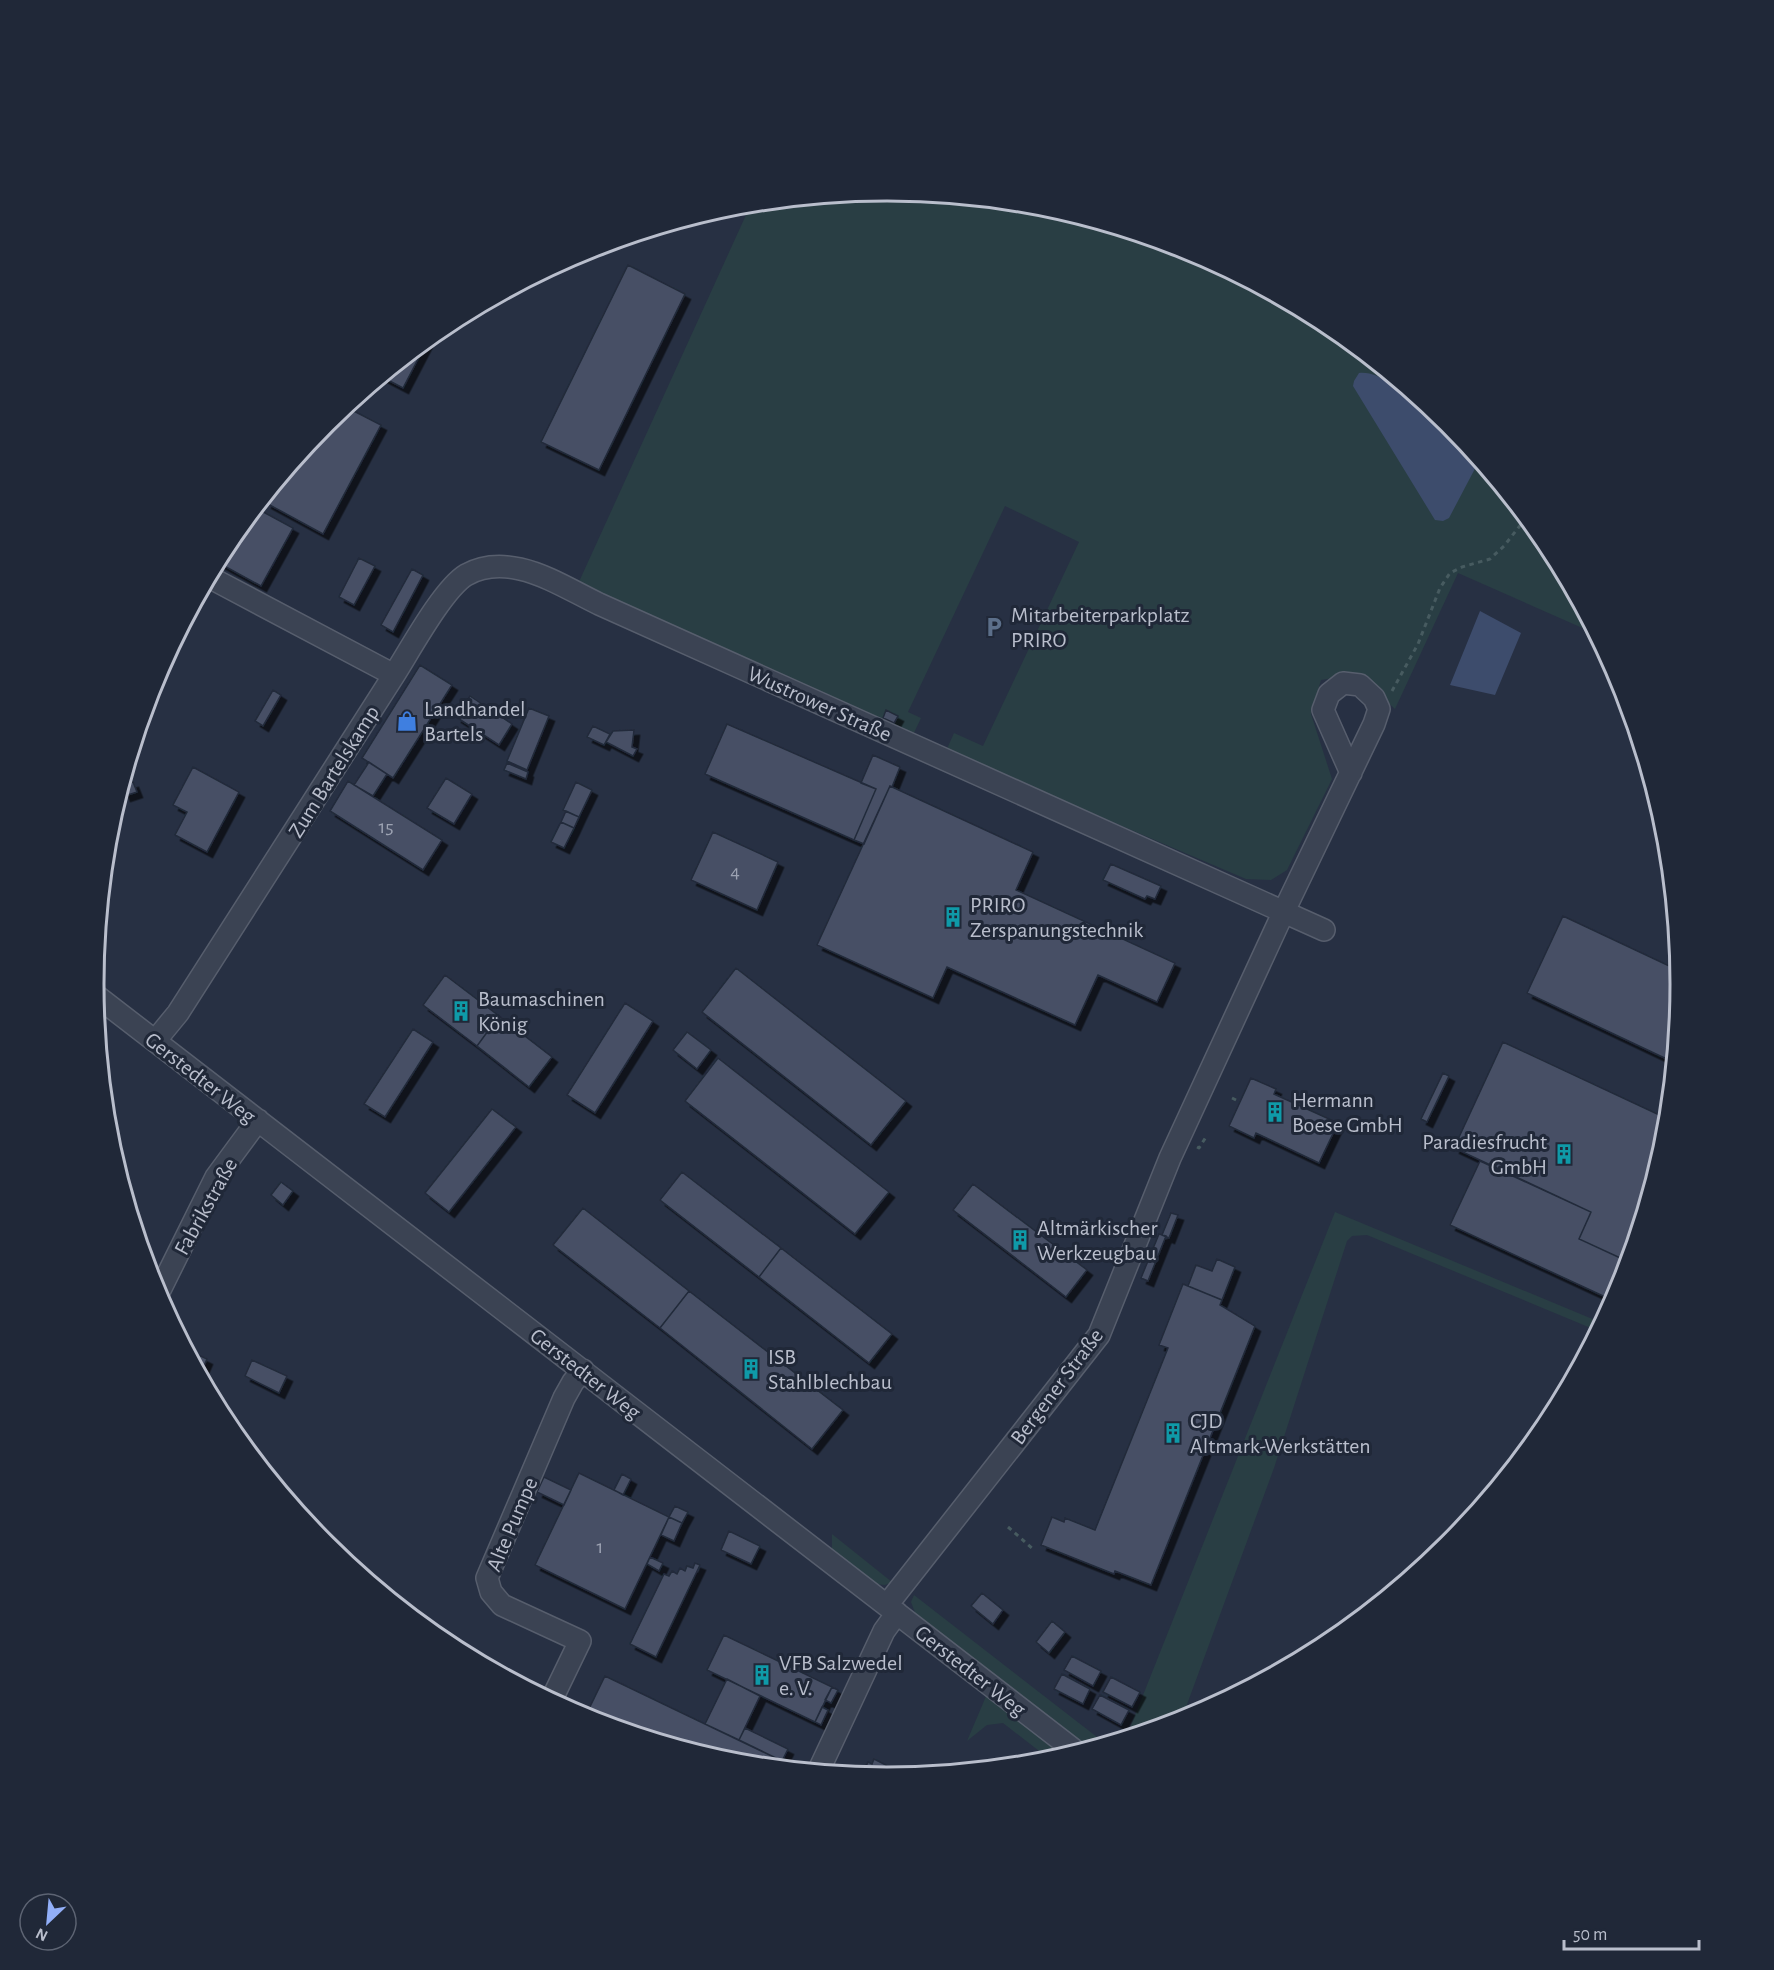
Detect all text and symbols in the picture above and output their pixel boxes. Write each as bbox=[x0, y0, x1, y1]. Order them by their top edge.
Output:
place label: Mitarbeiterparkplatz PRIRO bbox=[1011, 604, 1190, 651]
parking icon: Mitarbeiterparkplatz PRIRO bbox=[982, 615, 1006, 639]
street label: Wustrower Straße bbox=[744, 662, 895, 745]
place label: Landhandel Bartels bbox=[424, 698, 526, 745]
street label: Zum Bartelskamp bbox=[284, 702, 383, 841]
shop icon: Landhandel Bartels bbox=[395, 709, 419, 733]
house number: 15 bbox=[378, 817, 394, 837]
house number: 4 bbox=[730, 862, 740, 882]
place label: PRIRO Zerspanungstechnik bbox=[970, 894, 1143, 941]
building icon: PRIRO Zerspanungstechnik bbox=[941, 905, 965, 929]
place label: Baumaschinen König bbox=[478, 988, 605, 1035]
building icon: Baumaschinen König bbox=[449, 999, 473, 1023]
street label: Gerstedter Weg bbox=[141, 1028, 260, 1128]
place label: Hermann Boese GmbH bbox=[1292, 1089, 1403, 1136]
building icon: Hermann Boese GmbH bbox=[1263, 1100, 1287, 1124]
place label: Paradiesfrucht GmbH bbox=[1422, 1131, 1547, 1178]
building icon: Paradiesfrucht GmbH bbox=[1552, 1142, 1576, 1166]
street label: Fabrikstraße bbox=[170, 1154, 241, 1259]
place label: Altmärkischer Werkzeugbau bbox=[1037, 1217, 1158, 1264]
building icon: Altmärkischer Werkzeugbau bbox=[1008, 1228, 1032, 1252]
street label: Gerstedter Weg bbox=[526, 1324, 645, 1424]
street label: Bergener Straße bbox=[1006, 1325, 1107, 1449]
place label: ISB Stahlblechbau bbox=[768, 1346, 892, 1393]
building icon: ISB Stahlblechbau bbox=[739, 1357, 763, 1381]
place label: CJD Altmark-Werkstätten bbox=[1190, 1410, 1371, 1457]
building icon: CJD Altmark-Werkstätten bbox=[1161, 1421, 1185, 1445]
street label: Alte Pumpe bbox=[482, 1474, 542, 1575]
house number: 1 bbox=[597, 1537, 603, 1557]
street label: Gerstedter Weg bbox=[911, 1621, 1030, 1721]
place label: VFB Salzwedel e. V. bbox=[779, 1652, 903, 1699]
building icon: VFB Salzwedel e. V. bbox=[750, 1663, 774, 1687]
north arrow bbox=[18, 1892, 78, 1952]
scale bar bbox=[1564, 1913, 1699, 1951]
text: N bbox=[33, 1925, 50, 1944]
text: 50 m bbox=[1573, 1926, 1607, 1944]

